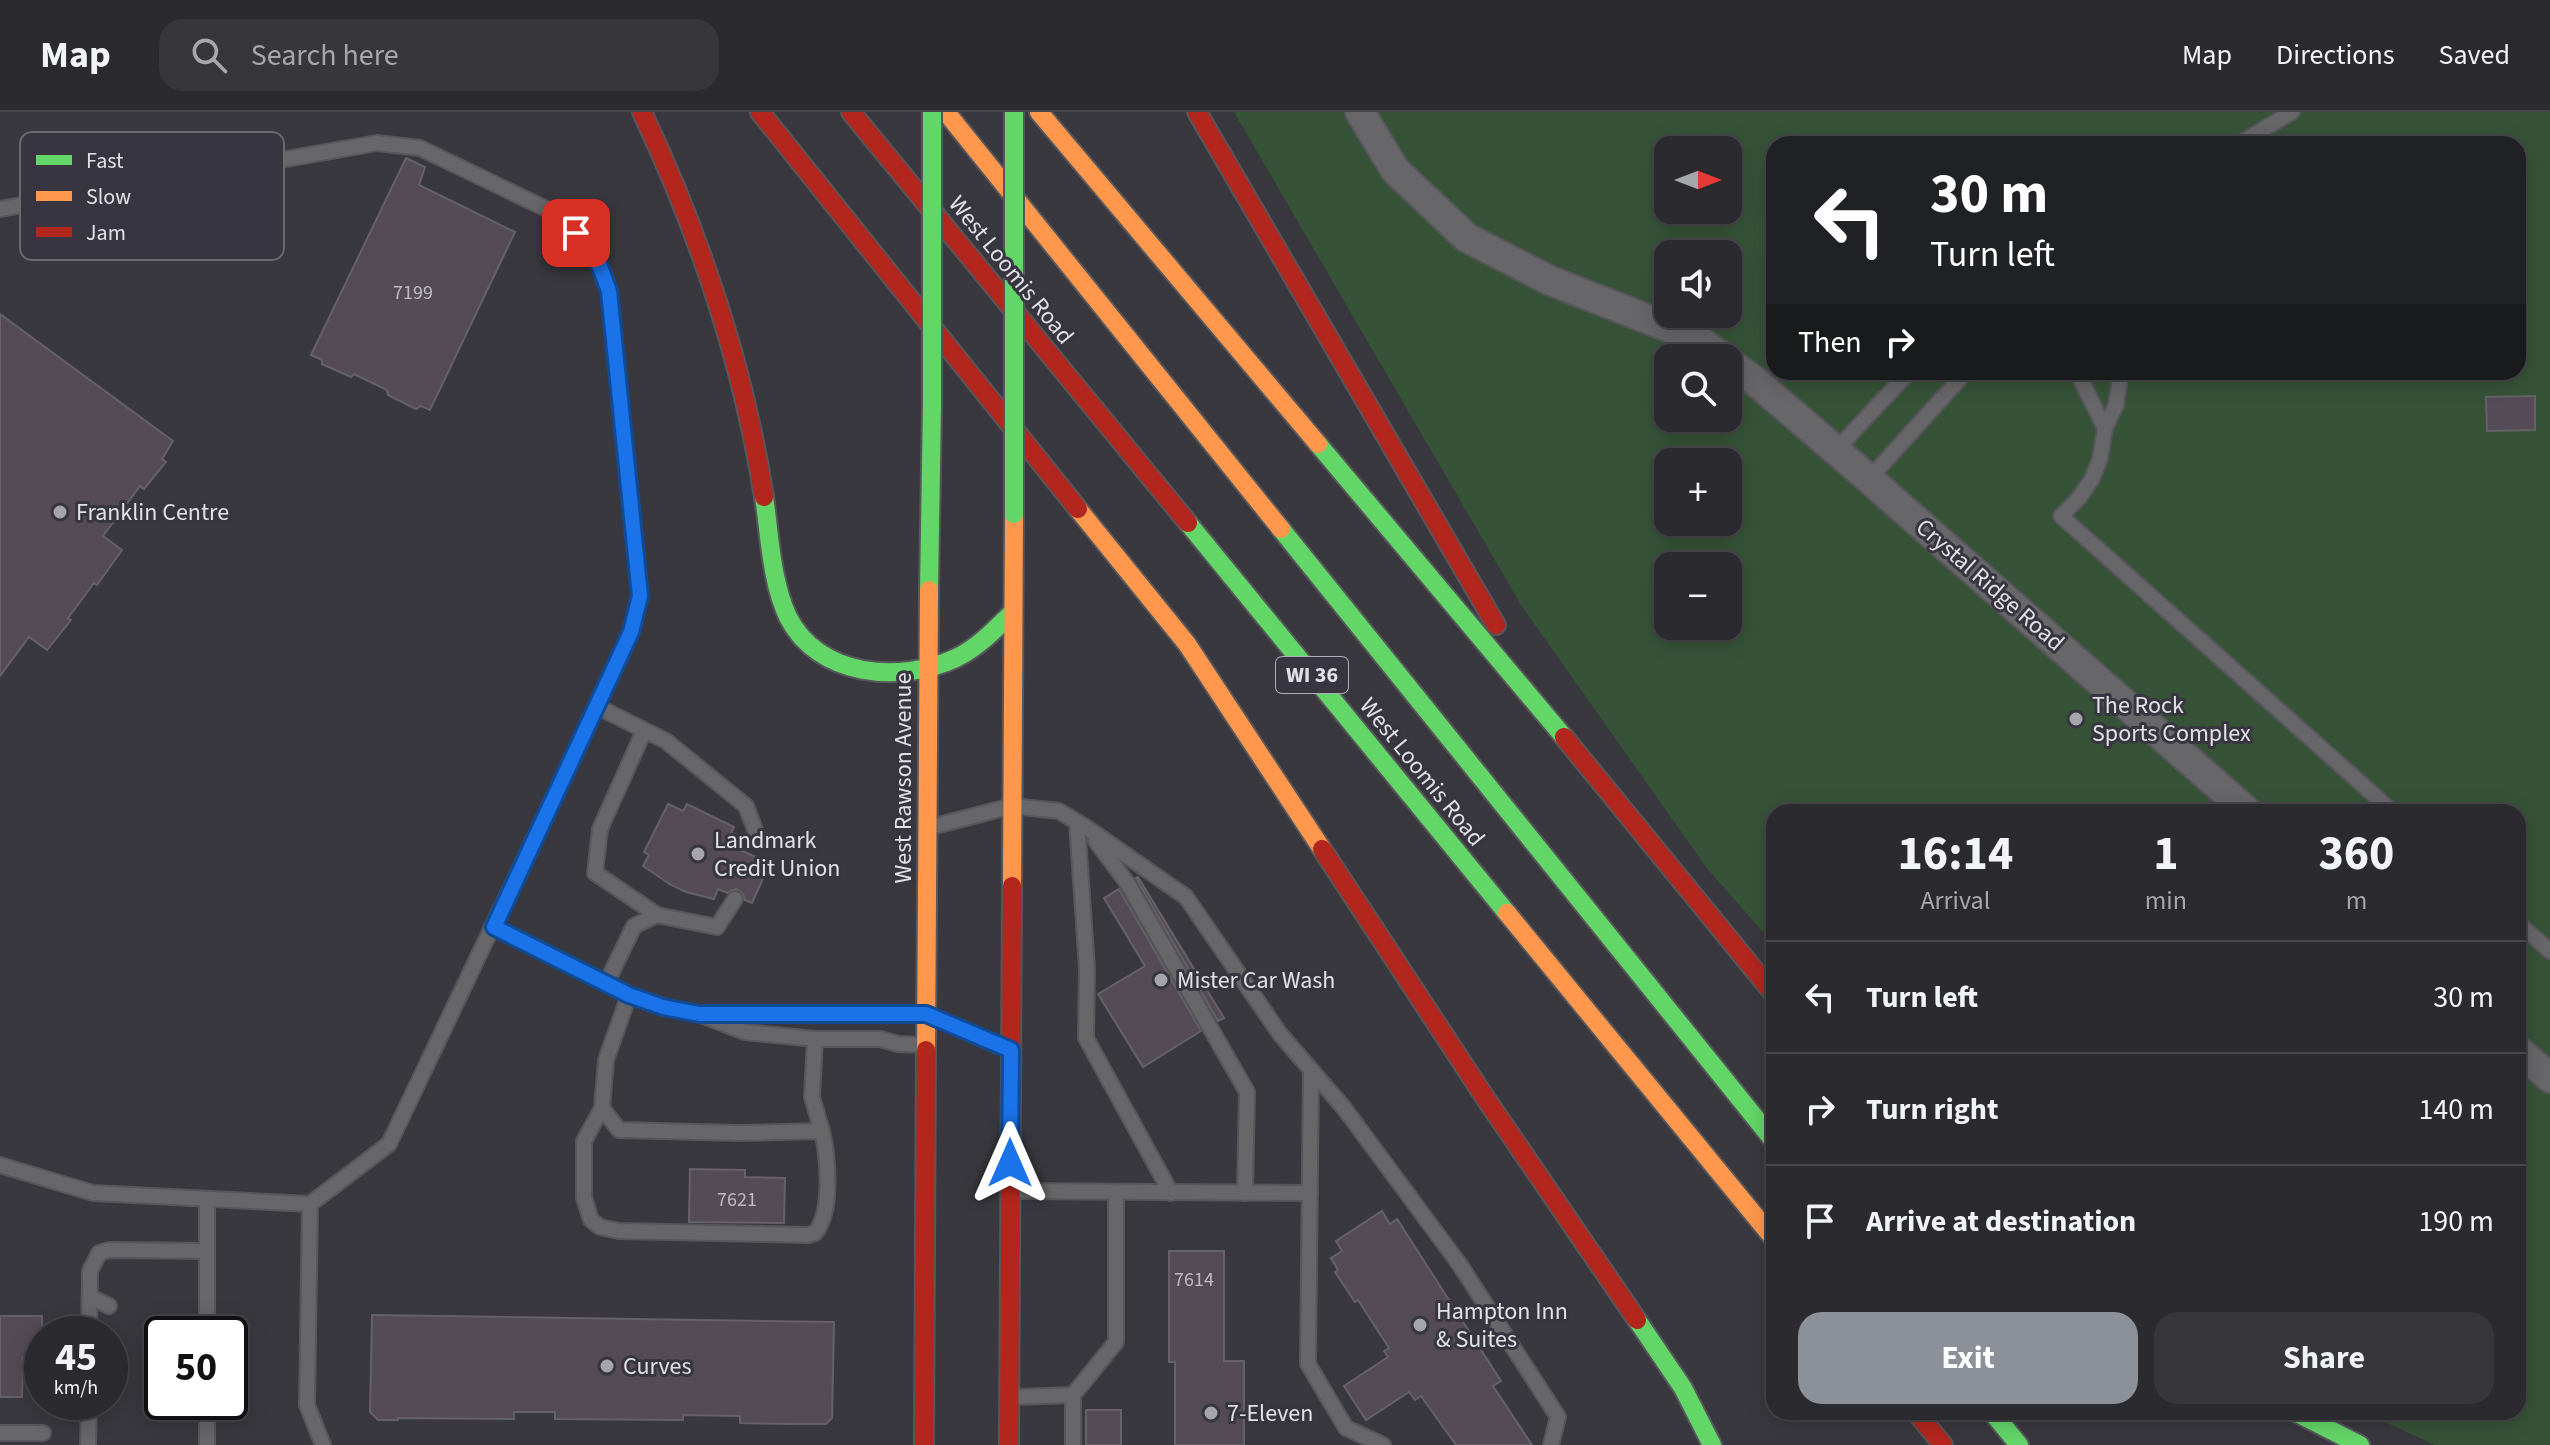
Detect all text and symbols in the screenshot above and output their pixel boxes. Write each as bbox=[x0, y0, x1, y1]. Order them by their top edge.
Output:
search box bbox=[159, 19, 719, 91]
text: Map bbox=[40, 28, 111, 82]
icon: search bbox=[187, 33, 231, 77]
text: Search here bbox=[251, 34, 399, 77]
text: Map bbox=[2182, 35, 2232, 75]
text: Directions bbox=[2276, 35, 2395, 75]
text: Saved bbox=[2439, 35, 2510, 75]
legend bbox=[20, 132, 284, 260]
north arrow bbox=[1654, 136, 1742, 224]
map controls bbox=[1654, 136, 1742, 640]
text: Fast bbox=[86, 145, 124, 177]
text: 30 m bbox=[1930, 155, 2048, 234]
icon: left bbox=[1798, 168, 1902, 272]
text: Slow bbox=[86, 181, 131, 213]
street label: West Loomis Road bbox=[940, 188, 1082, 352]
pin bbox=[542, 199, 610, 267]
icon: arrive bbox=[554, 211, 598, 255]
text: Jam bbox=[86, 217, 126, 249]
text: Turn left bbox=[1930, 229, 2055, 280]
button: sound bbox=[1654, 240, 1742, 328]
house number: 7199 bbox=[393, 279, 433, 307]
icon: right bbox=[1878, 320, 1922, 364]
text: Then bbox=[1798, 321, 1862, 364]
button: search bbox=[1654, 344, 1742, 432]
button: + bbox=[1654, 448, 1742, 536]
place label: Franklin Centre bbox=[76, 495, 229, 530]
marker: Franklin Centre bbox=[51, 503, 69, 521]
street label: Crystal Ridge Road bbox=[1908, 510, 2072, 660]
button: − bbox=[1654, 552, 1742, 640]
road number: WI 36 bbox=[1276, 657, 1348, 693]
street label: West Rawson Avenue bbox=[886, 672, 921, 884]
place label: The Rock Sports Complex bbox=[2092, 688, 2251, 751]
street label: West Loomis Road bbox=[1351, 690, 1493, 854]
marker: The Rock Sports Complex bbox=[2067, 710, 2085, 728]
text: 16:14 bbox=[1897, 820, 2013, 888]
text: 1 bbox=[2153, 820, 2179, 888]
text: 360 bbox=[2318, 820, 2394, 888]
place label: Landmark Credit Union bbox=[714, 823, 840, 886]
marker: Landmark Credit Union bbox=[689, 845, 707, 863]
text: Arrival bbox=[1920, 882, 1990, 919]
text: min bbox=[2145, 882, 2187, 919]
text: m bbox=[2346, 882, 2367, 919]
place label: Mister Car Wash bbox=[1177, 963, 1335, 998]
marker: Mister Car Wash bbox=[1152, 971, 1170, 989]
icon: left bbox=[1798, 975, 1842, 1019]
text: Turn left bbox=[1866, 976, 1978, 1019]
text: 30 m bbox=[2433, 976, 2494, 1019]
icon: right bbox=[1798, 1087, 1842, 1131]
text: Turn right bbox=[1866, 1088, 1998, 1131]
text: 140 m bbox=[2418, 1088, 2494, 1131]
position arrow bbox=[968, 1121, 1052, 1205]
house number: 7621 bbox=[717, 1186, 757, 1214]
icon: arrive bbox=[1798, 1199, 1842, 1243]
text: Arrive at destination bbox=[1866, 1200, 2136, 1243]
text: 190 m bbox=[2418, 1200, 2494, 1243]
house number: 7614 bbox=[1174, 1266, 1214, 1294]
place label: Hampton Inn & Suites bbox=[1436, 1294, 1568, 1357]
button: Exit bbox=[1798, 1312, 2138, 1404]
button: Share bbox=[2154, 1312, 2494, 1404]
speed limit sign: 50 bbox=[144, 1316, 248, 1420]
marker: Hampton Inn & Suites bbox=[1411, 1316, 1429, 1334]
text: 45 bbox=[55, 1329, 97, 1386]
place label: Curves bbox=[623, 1349, 692, 1384]
marker: Curves bbox=[598, 1357, 616, 1375]
text: km/h bbox=[54, 1374, 98, 1402]
place label: 7-Eleven bbox=[1227, 1396, 1313, 1431]
marker: 7-Eleven bbox=[1202, 1404, 1220, 1422]

